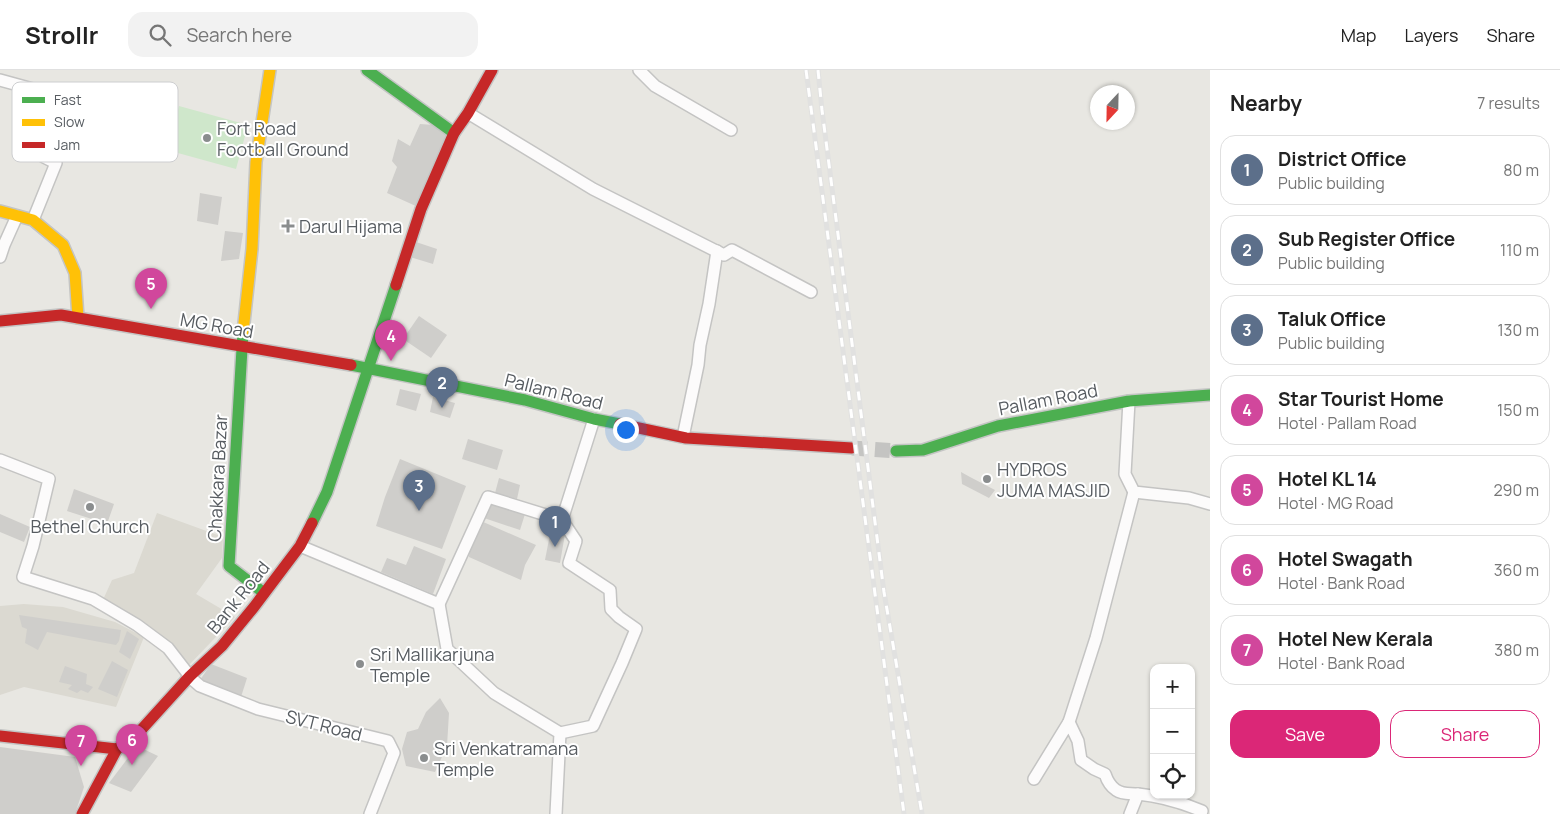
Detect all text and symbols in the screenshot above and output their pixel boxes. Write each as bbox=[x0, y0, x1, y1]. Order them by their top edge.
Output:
search box bbox=[128, 12, 478, 57]
text: Strollr bbox=[25, 18, 98, 51]
icon: search bbox=[146, 21, 174, 49]
text: Search here bbox=[186, 22, 292, 48]
text: Map bbox=[1341, 23, 1376, 47]
text: Layers bbox=[1404, 23, 1458, 47]
text: Share bbox=[1486, 23, 1535, 47]
legend bbox=[12, 82, 178, 162]
north arrow bbox=[1090, 85, 1135, 130]
text: Nearby bbox=[1230, 89, 1302, 117]
text: Fast bbox=[54, 90, 82, 109]
text: 7 results bbox=[1477, 92, 1540, 114]
text: Slow bbox=[54, 112, 85, 131]
place label: Fort Road Football Ground bbox=[217, 116, 349, 161]
marker: Fort Road Football Ground bbox=[201, 132, 213, 144]
text: Jam bbox=[54, 135, 80, 154]
text: District Office bbox=[1278, 146, 1407, 172]
text: 1 bbox=[1243, 159, 1251, 181]
text: 80 m bbox=[1503, 159, 1539, 181]
text: Public building bbox=[1278, 172, 1385, 194]
place label: Darul Hijama bbox=[299, 214, 402, 238]
marker: Darul Hijama bbox=[281, 219, 295, 233]
text: Sub Register Office bbox=[1278, 226, 1455, 252]
text: 2 bbox=[1242, 239, 1252, 261]
text: 110 m bbox=[1500, 239, 1539, 261]
text: Public building bbox=[1278, 252, 1385, 274]
pin: 5 bbox=[135, 268, 167, 309]
text: Taluk Office bbox=[1278, 306, 1386, 332]
street label: MG Road bbox=[178, 307, 256, 343]
text: 3 bbox=[1242, 319, 1252, 341]
text: 130 m bbox=[1497, 319, 1539, 341]
pin: 4 bbox=[375, 320, 407, 361]
text: Public building bbox=[1278, 332, 1385, 354]
pin: 2 bbox=[426, 367, 458, 408]
street label: Pallam Road bbox=[502, 367, 606, 415]
street label: Pallam Road bbox=[996, 378, 1100, 420]
text: Star Tourist Home bbox=[1278, 386, 1444, 412]
text: 4 bbox=[1242, 399, 1252, 421]
text: 150 m bbox=[1497, 399, 1539, 421]
text: Hotel · Pallam Road bbox=[1278, 412, 1417, 434]
street label: Chakkara Bazar bbox=[202, 413, 232, 542]
your location bbox=[613, 417, 639, 443]
place label: HYDROS JUMA MASJID bbox=[997, 457, 1110, 502]
text: Hotel KL 14 bbox=[1278, 466, 1377, 492]
pin: 3 bbox=[403, 470, 435, 511]
marker: HYDROS JUMA MASJID bbox=[981, 473, 993, 485]
text: 5 bbox=[1242, 479, 1252, 501]
text: 290 m bbox=[1493, 479, 1539, 501]
text: Hotel · MG Road bbox=[1278, 492, 1393, 514]
marker: Bethel Church bbox=[84, 501, 96, 513]
pin: 1 bbox=[539, 506, 571, 547]
place label: Bethel Church bbox=[30, 514, 150, 538]
text: Hotel Swagath bbox=[1278, 546, 1413, 572]
street label: Bank Road bbox=[201, 556, 275, 638]
text: 6 bbox=[1242, 559, 1252, 581]
text: 360 m bbox=[1494, 559, 1539, 581]
text: Hotel · Bank Road bbox=[1278, 572, 1405, 594]
text: Hotel New Kerala bbox=[1278, 626, 1433, 652]
text: 7 bbox=[1243, 639, 1251, 661]
text: 380 m bbox=[1494, 639, 1539, 661]
place label: Sri Mallikarjuna Temple bbox=[370, 642, 494, 687]
text: Hotel · Bank Road bbox=[1278, 652, 1405, 674]
marker: Sri Mallikarjuna Temple bbox=[354, 658, 366, 670]
map controls bbox=[1150, 664, 1195, 799]
button: + bbox=[1150, 664, 1195, 709]
street label: SVT Road bbox=[283, 704, 365, 746]
button: − bbox=[1150, 709, 1195, 754]
button: Save bbox=[1230, 710, 1380, 758]
button: Share bbox=[1390, 710, 1540, 758]
pin: 6 bbox=[116, 724, 148, 765]
pin: 7 bbox=[65, 725, 97, 766]
place label: Sri Venkatramana Temple bbox=[434, 736, 578, 781]
marker: Sri Venkatramana Temple bbox=[418, 752, 430, 764]
button: locate bbox=[1150, 754, 1195, 799]

